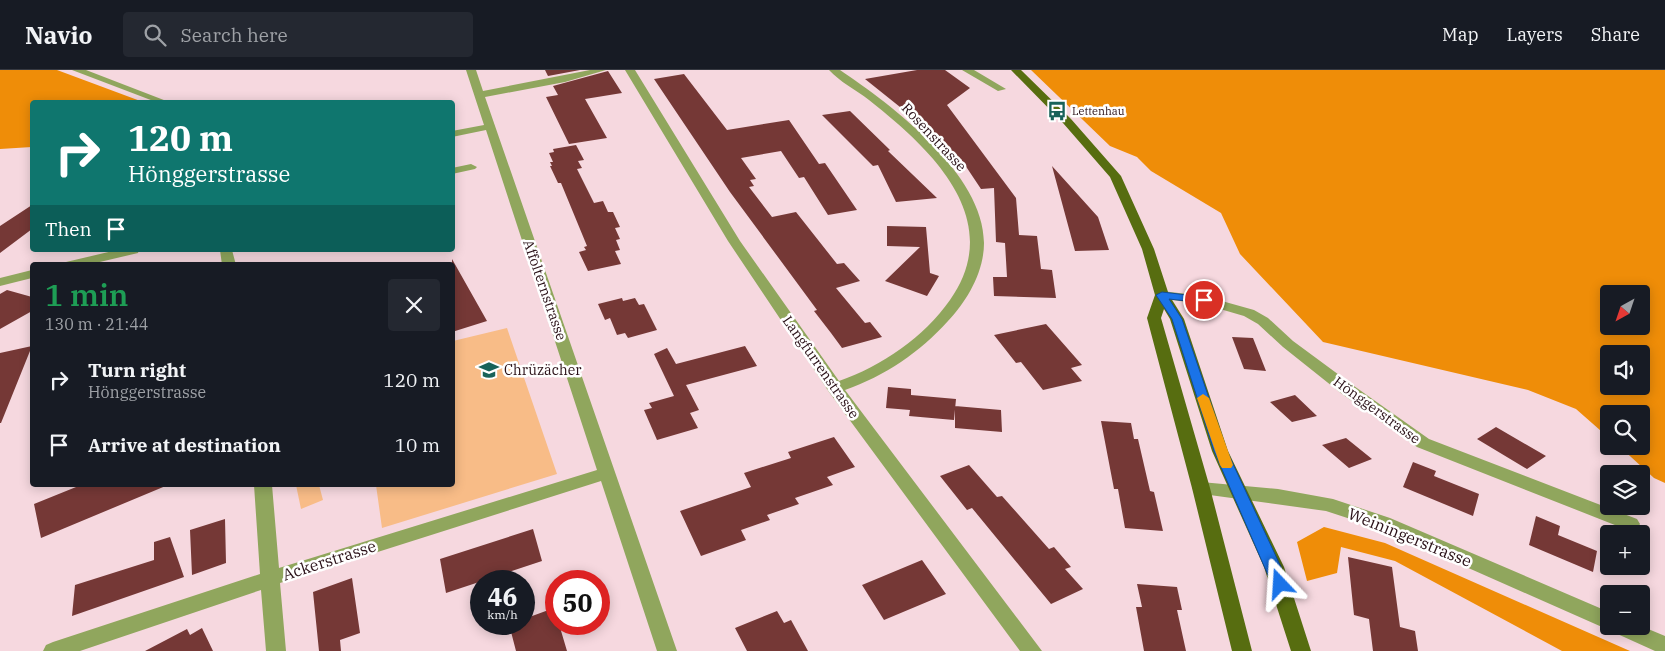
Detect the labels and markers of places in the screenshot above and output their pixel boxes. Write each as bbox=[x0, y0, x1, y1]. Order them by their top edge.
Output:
bus stop icon: Lettenhau bbox=[1046, 100, 1068, 122]
place label: Lettenhau bbox=[1072, 104, 1125, 118]
pin bbox=[1183, 279, 1225, 321]
school or university icon: Chrüzächer bbox=[478, 359, 500, 381]
place label: Chrüzächer bbox=[504, 361, 582, 379]

